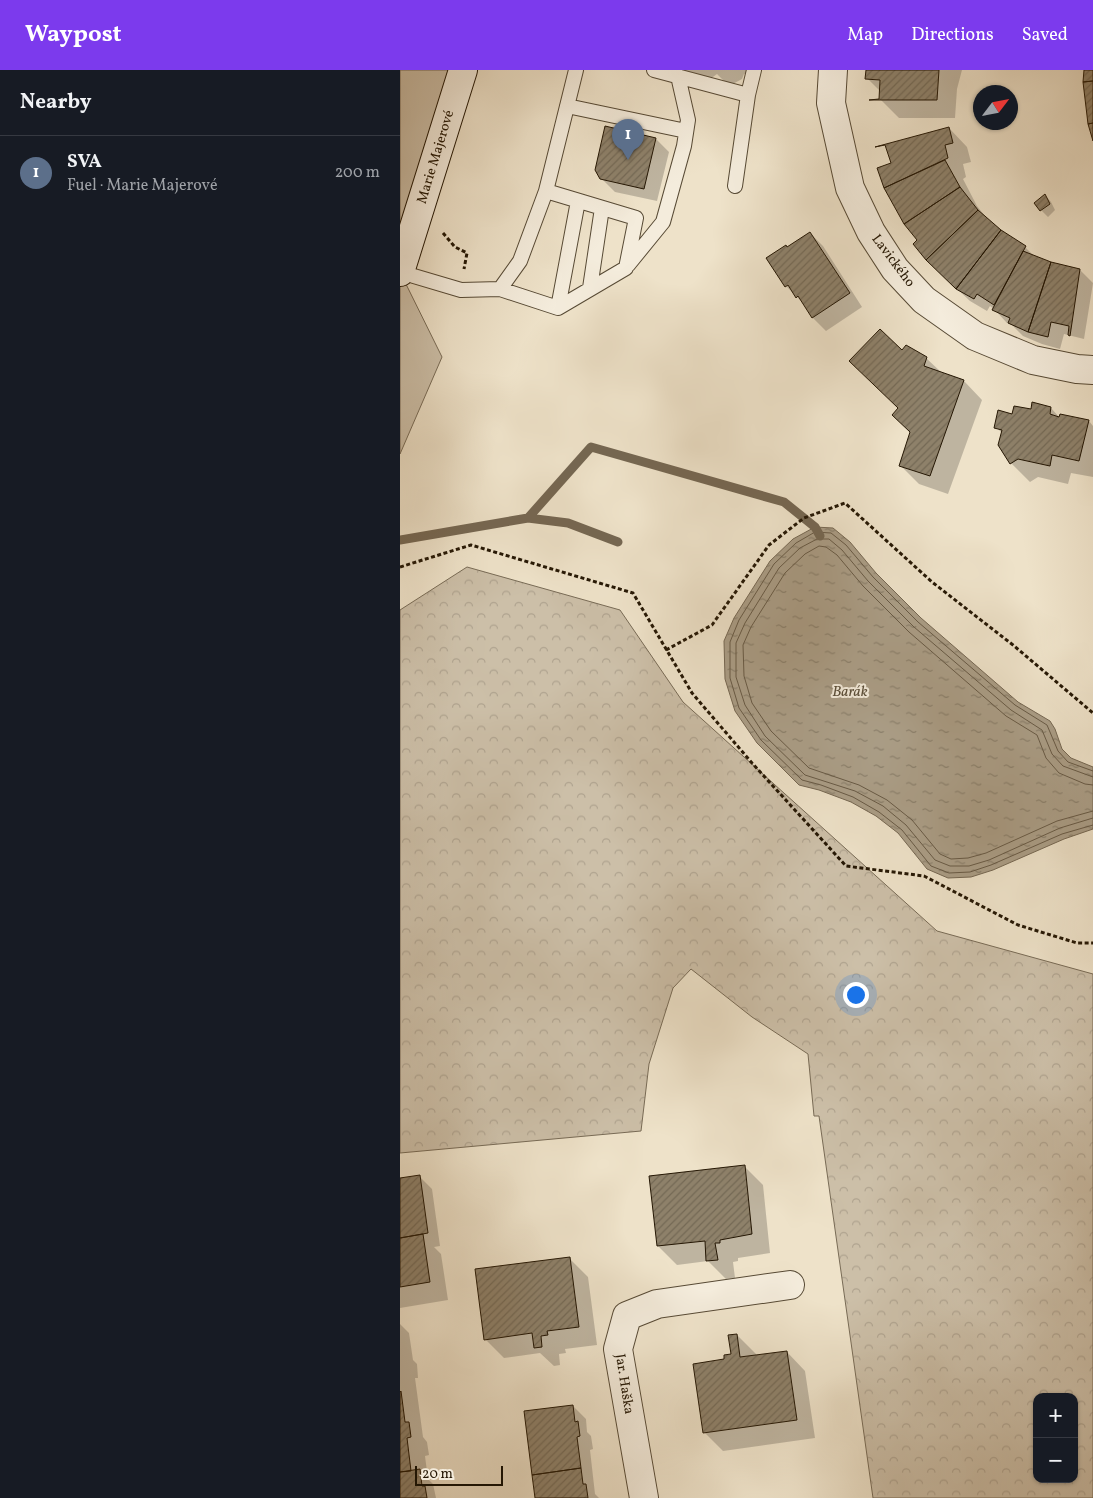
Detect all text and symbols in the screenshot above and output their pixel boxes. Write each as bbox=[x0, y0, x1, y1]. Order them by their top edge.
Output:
text: Waypost bbox=[25, 18, 122, 52]
text: Map bbox=[847, 23, 883, 48]
text: Directions bbox=[911, 23, 994, 48]
text: Saved bbox=[1022, 23, 1068, 48]
north arrow bbox=[973, 85, 1018, 130]
text: Nearby bbox=[20, 88, 91, 117]
street label: Marie Majerové bbox=[413, 107, 459, 206]
pin: 1 bbox=[612, 119, 644, 160]
text: SVA bbox=[67, 149, 102, 175]
text: 1 bbox=[33, 162, 39, 184]
text: 200 m bbox=[335, 162, 380, 184]
text: Fuel · Marie Majerové bbox=[67, 175, 218, 197]
street label: Lavického bbox=[867, 231, 919, 291]
water label: Barák bbox=[832, 682, 868, 703]
your location bbox=[843, 982, 869, 1008]
street label: Jar. Haška bbox=[610, 1352, 638, 1416]
map controls bbox=[1033, 1393, 1078, 1483]
button: + bbox=[1033, 1393, 1078, 1438]
button: − bbox=[1033, 1438, 1078, 1483]
scale bar bbox=[415, 1463, 502, 1486]
text: 20 m bbox=[422, 1465, 453, 1484]

